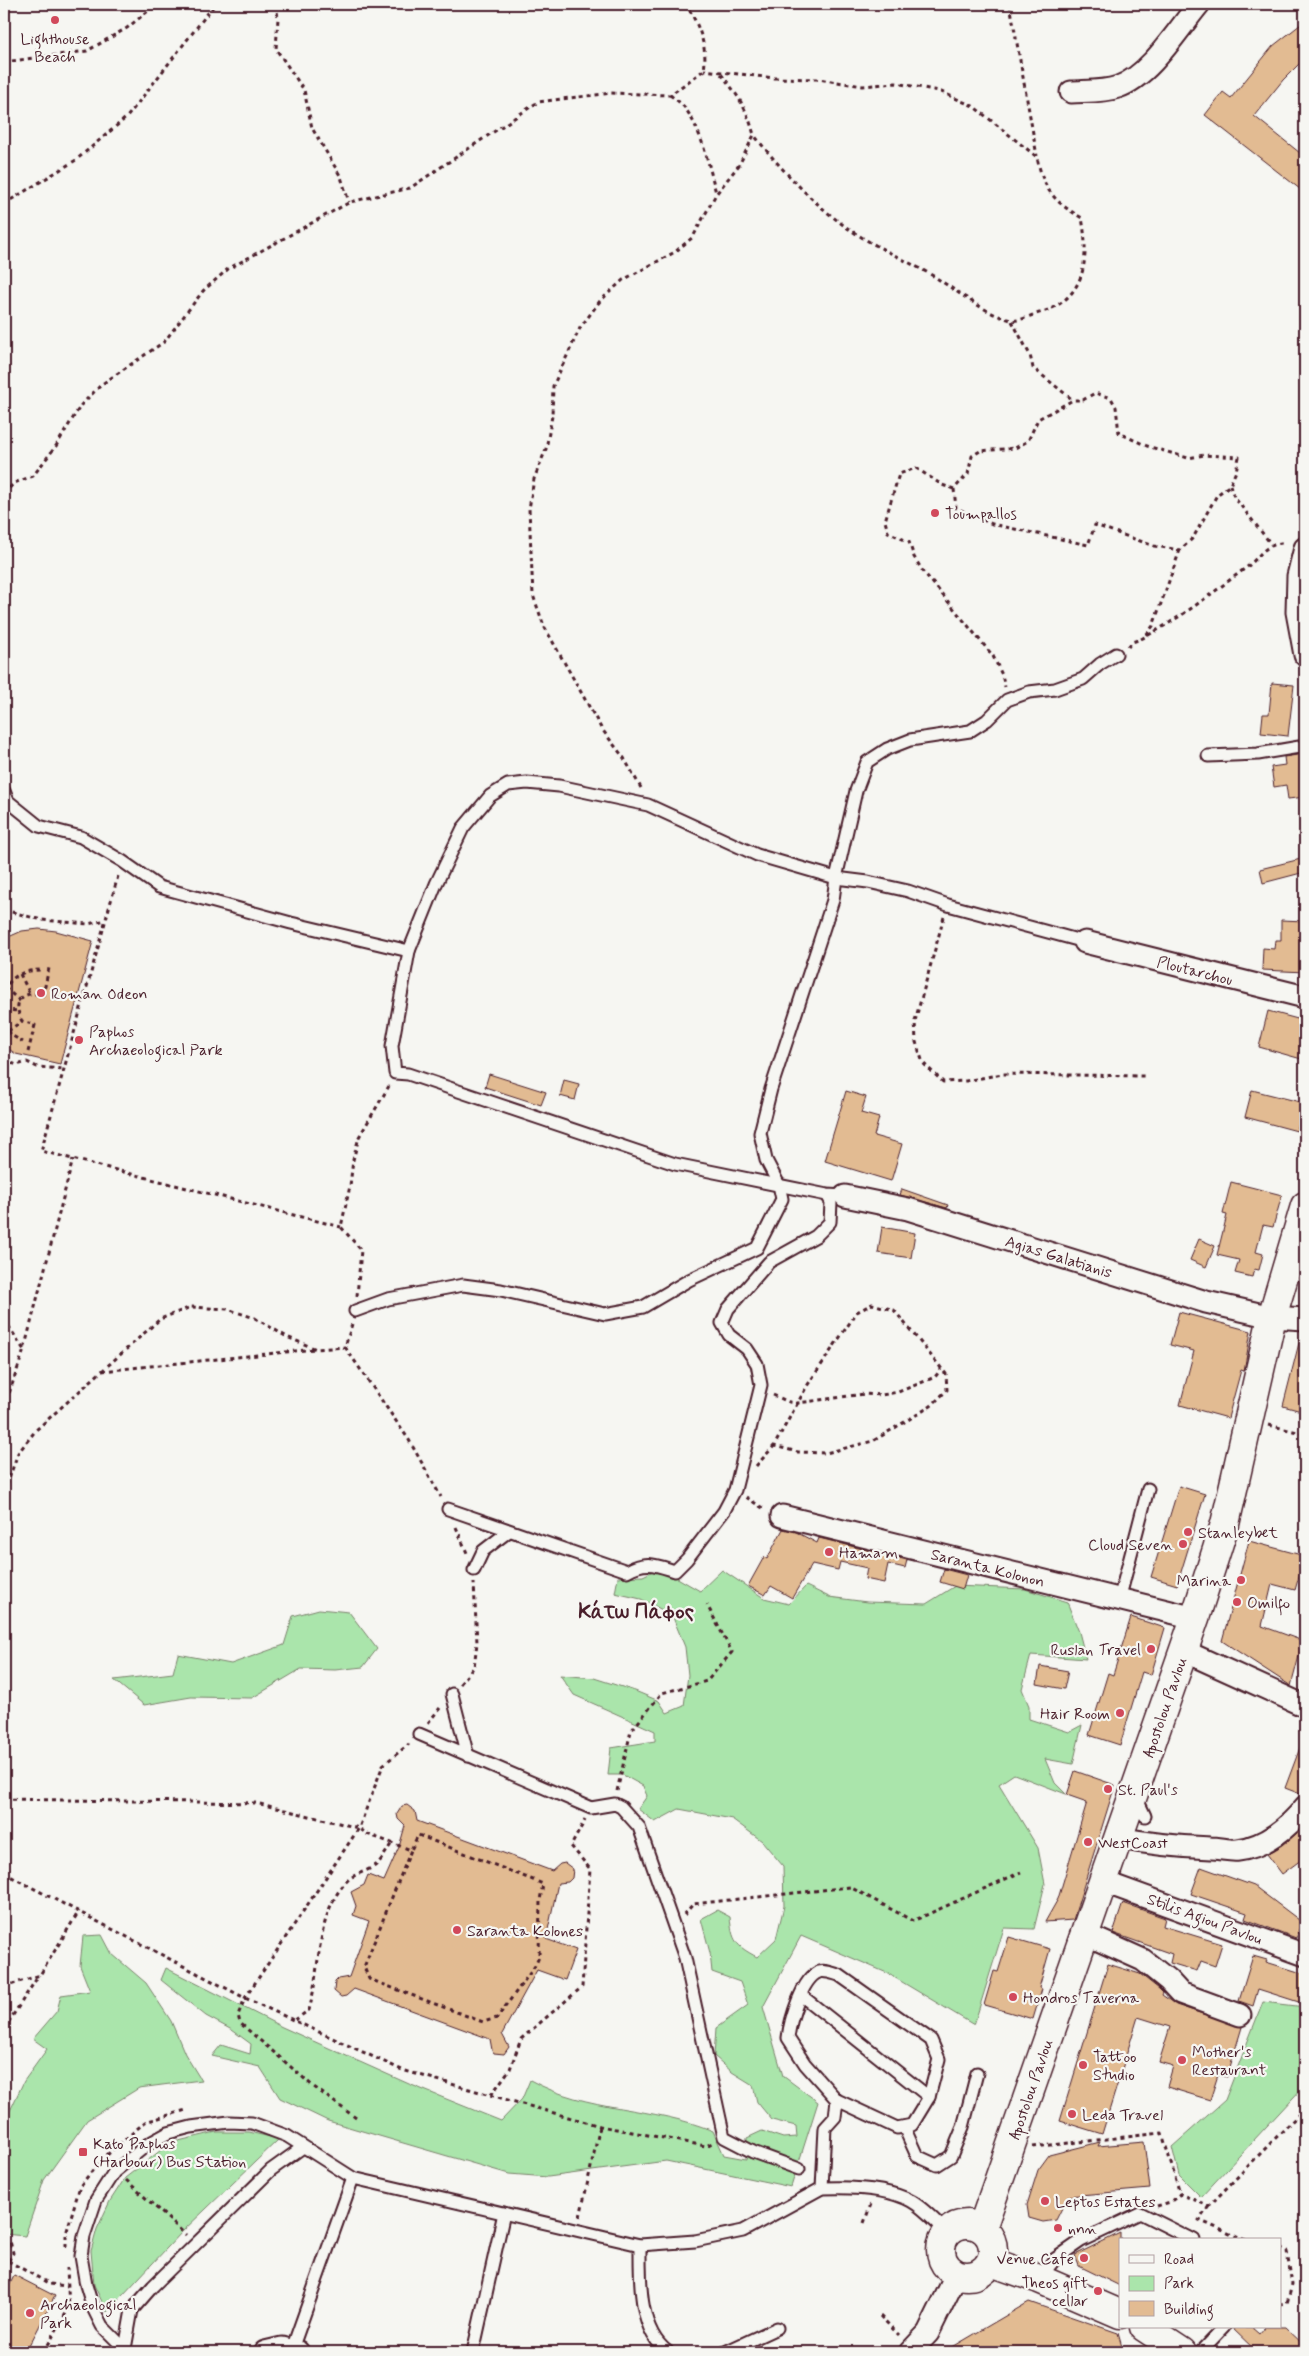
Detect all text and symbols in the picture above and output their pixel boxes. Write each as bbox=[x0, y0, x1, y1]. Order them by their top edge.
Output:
marker: Lighthouse Beach bbox=[49, 14, 61, 26]
place label: Lighthouse Beach bbox=[21, 29, 90, 68]
place label: Toumpallos bbox=[945, 504, 1017, 525]
marker: Toumpallos bbox=[929, 507, 941, 519]
street label: Ploutarchou bbox=[1154, 952, 1235, 991]
place label: Roman Odeon bbox=[51, 984, 148, 1005]
marker: Roman Odeon bbox=[35, 987, 47, 999]
place label: Paphos Archaeological Park bbox=[89, 1022, 223, 1062]
marker: Paphos Archaeological Park bbox=[73, 1034, 85, 1046]
street label: Agias Galatianis bbox=[1003, 1231, 1115, 1284]
place label: Stanleybet bbox=[1198, 1523, 1279, 1544]
marker: Stanleybet bbox=[1182, 1526, 1194, 1538]
place label: Cloud Seven bbox=[1088, 1535, 1173, 1556]
marker: Cloud Seven bbox=[1177, 1538, 1189, 1550]
place label: Hamam bbox=[839, 1543, 898, 1564]
street label: Saranta Kolonon bbox=[929, 1544, 1047, 1593]
marker: Hamam bbox=[823, 1546, 835, 1558]
place label: Marina bbox=[1177, 1571, 1231, 1592]
marker: Marina bbox=[1235, 1574, 1247, 1586]
place label: Omilfo bbox=[1247, 1593, 1290, 1616]
marker: Omilfo bbox=[1231, 1596, 1243, 1608]
district label: Κάτω Πάφος bbox=[578, 1598, 694, 1626]
place label: Ruslan Travel bbox=[1050, 1640, 1141, 1661]
marker: Ruslan Travel bbox=[1145, 1643, 1157, 1655]
street label: Apostolou Pavlou bbox=[1138, 1654, 1193, 1761]
place label: Hair Room bbox=[1040, 1704, 1110, 1725]
marker: Hair Room bbox=[1114, 1707, 1126, 1719]
place label: St. Paul's bbox=[1118, 1780, 1178, 1801]
marker: St. Paul's bbox=[1102, 1783, 1114, 1795]
place label: WestCoast bbox=[1098, 1833, 1168, 1854]
marker: WestCoast bbox=[1082, 1836, 1094, 1848]
street label: Stilis Agiou Pavlou bbox=[1144, 1889, 1265, 1951]
place label: Saranta Kolones bbox=[467, 1921, 583, 1942]
marker: Saranta Kolones bbox=[451, 1924, 463, 1936]
place label: Hondros Taverna bbox=[1023, 1988, 1140, 2009]
marker: Hondros Taverna bbox=[1007, 1991, 1019, 2003]
street label: Apostolou Pavlou bbox=[1004, 2036, 1059, 2143]
place label: Mother's Restaurant bbox=[1192, 2042, 1267, 2081]
place label: Tattoo Studio bbox=[1093, 2047, 1136, 2086]
marker: Mother's Restaurant bbox=[1176, 2054, 1188, 2066]
marker: Tattoo Studio bbox=[1077, 2059, 1089, 2071]
place label: Leda Travel bbox=[1082, 2105, 1163, 2126]
marker: Leda Travel bbox=[1066, 2108, 1078, 2120]
place label: Kato Paphos (Harbour) Bus Station bbox=[93, 2134, 246, 2173]
marker: Kato Paphos (Harbour) Bus Station bbox=[77, 2146, 89, 2158]
place label: Leptos Estates bbox=[1055, 2192, 1156, 2213]
marker: Leptos Estates bbox=[1039, 2195, 1051, 2207]
place label: nnn bbox=[1068, 2219, 1098, 2240]
marker: nnn bbox=[1052, 2222, 1064, 2234]
legend bbox=[1119, 2238, 1282, 2328]
place label: Venue Cafe bbox=[996, 2249, 1074, 2270]
text: Road bbox=[1164, 2250, 1194, 2270]
marker: Venue Cafe bbox=[1078, 2252, 1090, 2264]
place label: Theos gift cellar bbox=[1021, 2273, 1088, 2312]
text: Park bbox=[1164, 2274, 1194, 2294]
marker: Theos gift cellar bbox=[1092, 2285, 1104, 2297]
place label: Archaeological Park bbox=[40, 2295, 136, 2334]
text: Building bbox=[1164, 2300, 1214, 2321]
marker: Archaeological Park bbox=[24, 2307, 36, 2319]

